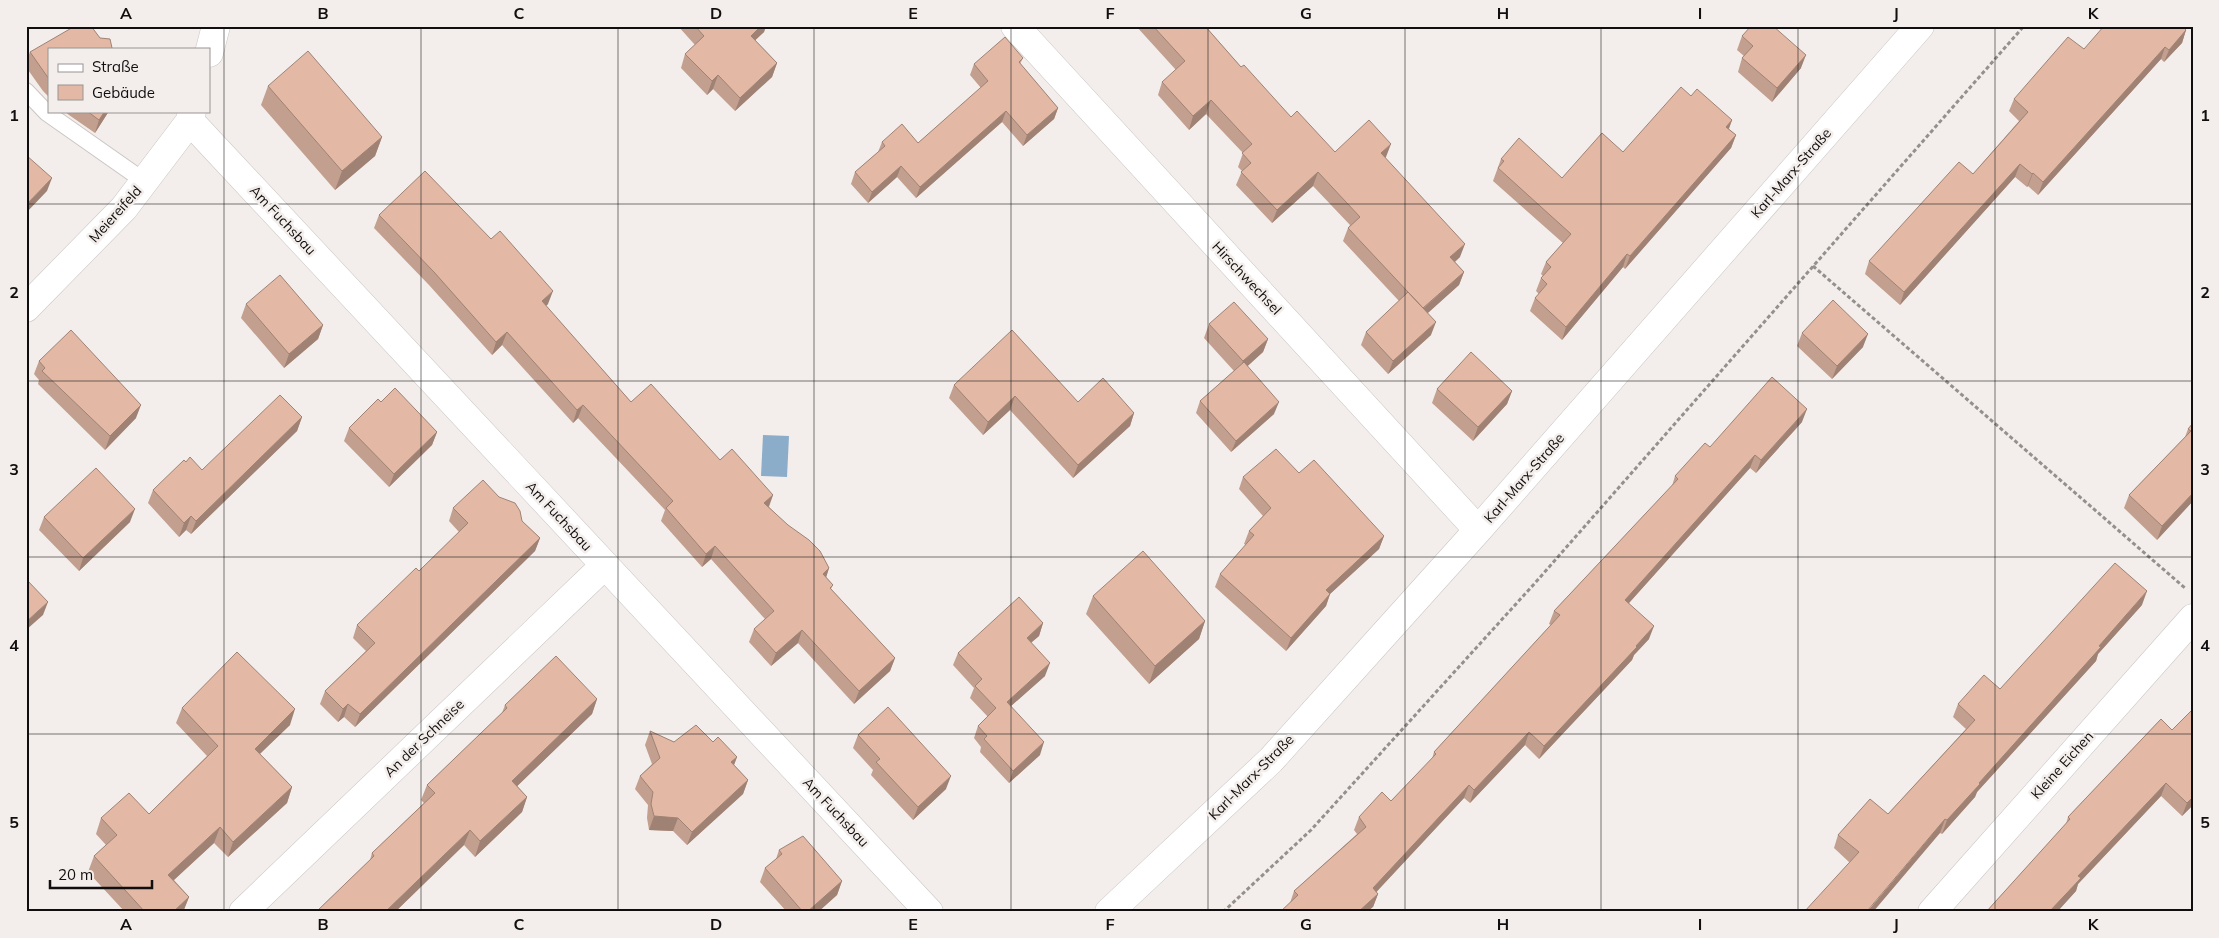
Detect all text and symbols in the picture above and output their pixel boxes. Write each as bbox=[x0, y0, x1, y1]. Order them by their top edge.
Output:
text: A bbox=[120, 3, 132, 23]
text: B bbox=[317, 3, 329, 23]
text: C bbox=[514, 3, 525, 23]
text: D bbox=[710, 3, 722, 23]
text: E bbox=[908, 3, 918, 23]
text: F bbox=[1105, 3, 1115, 23]
text: G bbox=[1300, 3, 1312, 23]
text: H bbox=[1497, 3, 1509, 23]
text: I bbox=[1698, 3, 1702, 23]
text: J bbox=[1893, 3, 1899, 23]
text: K bbox=[2088, 3, 2100, 23]
legend bbox=[48, 48, 210, 112]
text: Straße bbox=[92, 57, 139, 76]
text: Gebäude bbox=[92, 83, 155, 102]
text: 1 bbox=[9, 105, 19, 125]
text: 1 bbox=[2200, 105, 2210, 125]
street label: Karl-Marx-Straße bbox=[1747, 124, 1835, 222]
street label: Am Fuchsbau bbox=[246, 181, 320, 259]
street label: Meiereifeld bbox=[85, 182, 145, 246]
street label: Hirschwechsel bbox=[1208, 238, 1286, 318]
text: 2 bbox=[9, 282, 19, 302]
text: 2 bbox=[2200, 282, 2210, 302]
street label: Karl-Marx-Straße bbox=[1480, 429, 1568, 527]
text: 3 bbox=[9, 459, 19, 479]
text: 3 bbox=[2200, 459, 2210, 479]
street label: Am Fuchsbau bbox=[522, 477, 596, 555]
text: 4 bbox=[9, 635, 19, 655]
text: 4 bbox=[2200, 635, 2210, 655]
street label: An der Schneise bbox=[380, 695, 468, 781]
street label: Kleine Eichen bbox=[2027, 727, 2097, 803]
street label: Karl-Marx-Straße bbox=[1204, 730, 1298, 824]
street label: Am Fuchsbau bbox=[799, 773, 873, 851]
text: 5 bbox=[9, 812, 19, 832]
text: 5 bbox=[2200, 812, 2210, 832]
scale bar bbox=[50, 858, 152, 890]
text: 20 m bbox=[58, 865, 93, 884]
text: A bbox=[120, 914, 132, 934]
text: B bbox=[317, 914, 329, 934]
text: C bbox=[514, 914, 525, 934]
text: D bbox=[710, 914, 722, 934]
text: E bbox=[908, 914, 918, 934]
text: F bbox=[1105, 914, 1115, 934]
text: G bbox=[1300, 914, 1312, 934]
text: H bbox=[1497, 914, 1509, 934]
text: I bbox=[1698, 914, 1702, 934]
text: J bbox=[1893, 914, 1899, 934]
text: K bbox=[2088, 914, 2100, 934]

